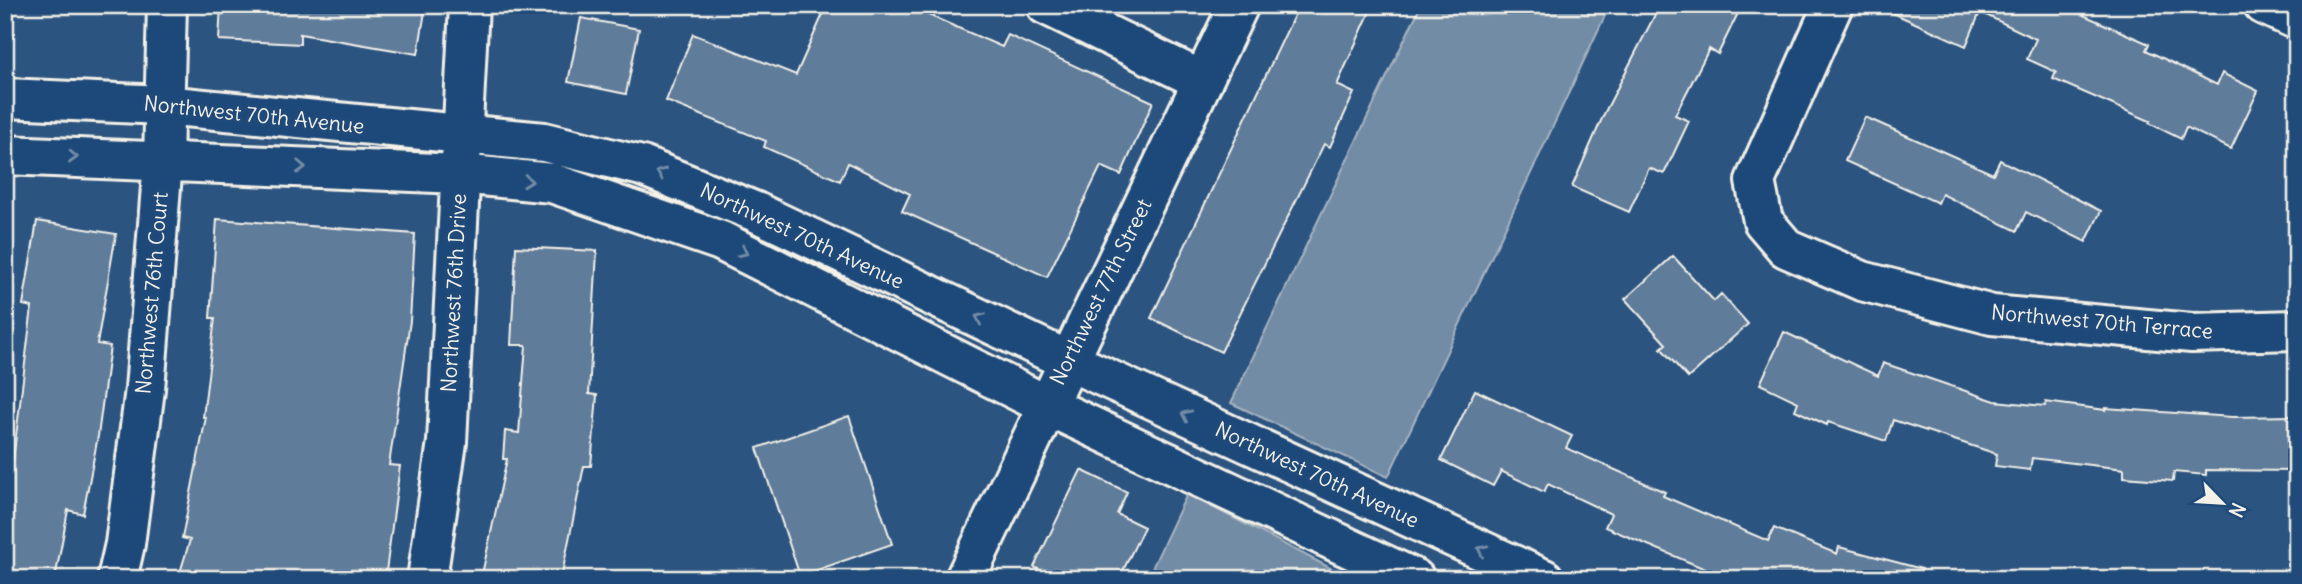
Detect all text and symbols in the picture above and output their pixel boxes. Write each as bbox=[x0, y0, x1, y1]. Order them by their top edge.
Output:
street label: Northwest 70th Avenue bbox=[142, 89, 366, 140]
one-way arrow bbox=[68, 150, 79, 165]
one-way arrow bbox=[295, 160, 306, 175]
one-way arrow bbox=[656, 168, 668, 182]
one-way arrow bbox=[523, 173, 534, 188]
street label: Northwest 70th Avenue bbox=[696, 176, 908, 295]
street label: Northwest 76th Court bbox=[129, 191, 174, 395]
street label: Northwest 76th Drive bbox=[435, 193, 472, 393]
street label: Northwest 77th Street bbox=[1044, 194, 1157, 389]
one-way arrow bbox=[736, 244, 748, 258]
street label: Northwest 70th Terrace bbox=[1990, 298, 2214, 345]
one-way arrow bbox=[974, 313, 987, 327]
one-way arrow bbox=[1181, 409, 1193, 423]
street label: Northwest 70th Avenue bbox=[1211, 415, 1423, 534]
north arrow bbox=[2186, 468, 2256, 538]
text: N bbox=[2224, 499, 2251, 521]
one-way arrow bbox=[1476, 544, 1489, 558]

